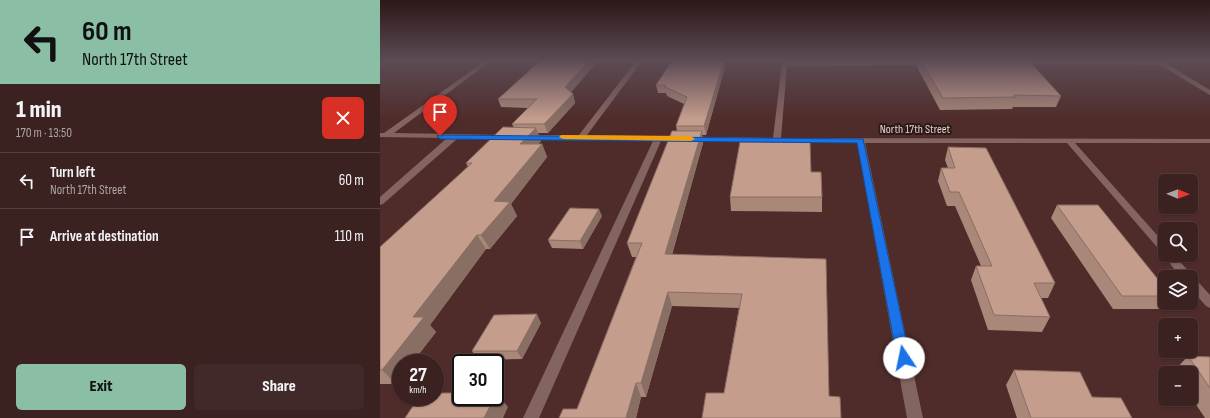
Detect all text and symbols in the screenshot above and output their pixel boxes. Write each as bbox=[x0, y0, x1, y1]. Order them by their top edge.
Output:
text: 60 m bbox=[82, 15, 131, 48]
icon: left bbox=[16, 16, 68, 68]
text: North 17th Street bbox=[82, 49, 188, 70]
text: 1 min bbox=[16, 95, 62, 124]
pin bbox=[423, 95, 457, 136]
button: close bbox=[322, 97, 364, 139]
icon: arrive bbox=[429, 101, 451, 123]
street label: North 17th Street bbox=[880, 122, 951, 137]
text: 170 m · 13:50 bbox=[16, 125, 72, 141]
text: Turn left bbox=[50, 163, 95, 182]
icon: left bbox=[16, 170, 38, 192]
text: 60 m bbox=[339, 171, 364, 190]
north arrow bbox=[1158, 174, 1198, 214]
map controls bbox=[1158, 174, 1198, 406]
text: North 17th Street bbox=[50, 182, 126, 198]
button: search bbox=[1158, 222, 1198, 262]
icon: arrive bbox=[16, 226, 38, 248]
text: Arrive at destination bbox=[50, 227, 159, 246]
text: 110 m bbox=[335, 227, 364, 246]
button: layers bbox=[1158, 270, 1198, 310]
button: + bbox=[1158, 318, 1198, 358]
position arrow bbox=[883, 337, 925, 379]
speed limit sign: 30 bbox=[452, 354, 504, 406]
text: 27 bbox=[409, 363, 427, 387]
button: Exit bbox=[16, 364, 186, 410]
button: Share bbox=[194, 364, 364, 410]
button: − bbox=[1158, 366, 1198, 406]
text: km/h bbox=[409, 384, 427, 396]

